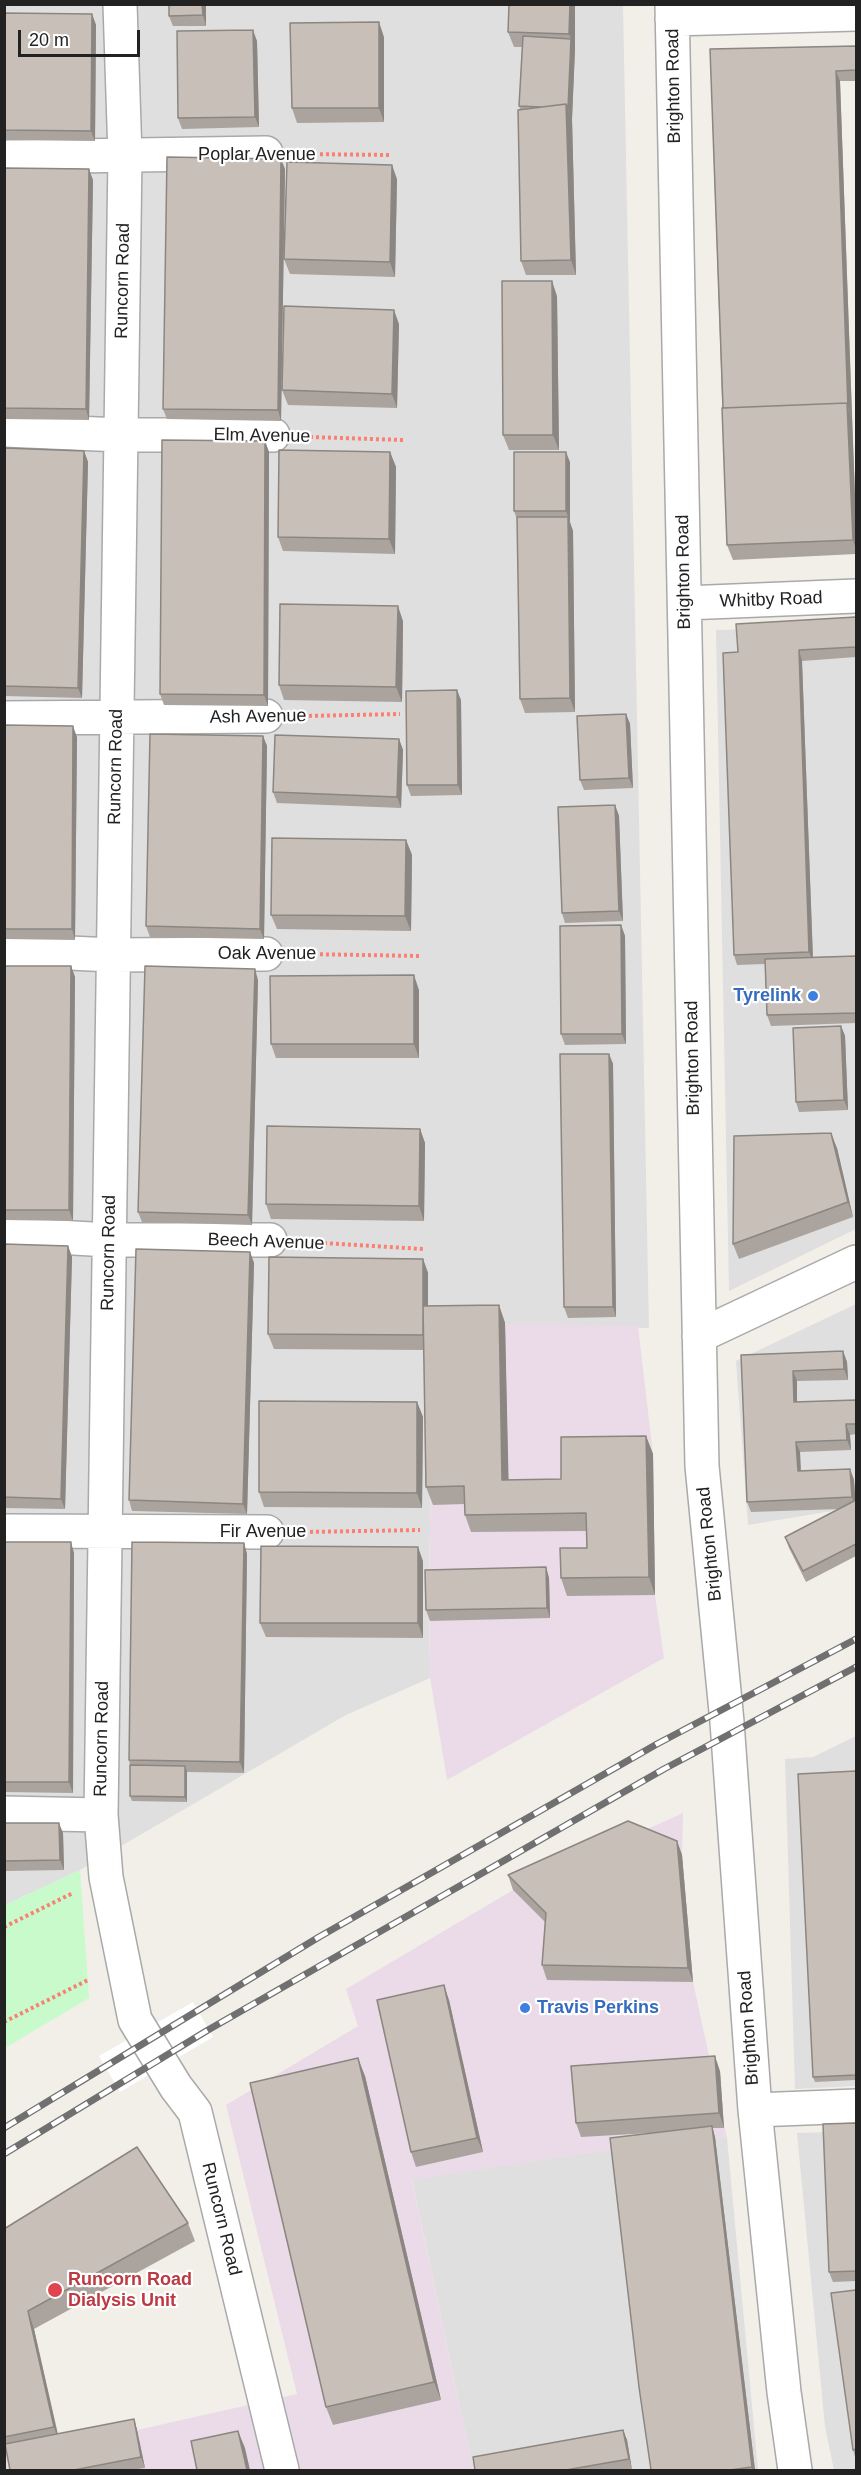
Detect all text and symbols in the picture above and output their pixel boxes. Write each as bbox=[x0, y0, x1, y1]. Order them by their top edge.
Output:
scale bar bbox=[21, 18, 142, 56]
street label: Brighton Road bbox=[662, 28, 686, 144]
text: 20 m bbox=[29, 30, 69, 50]
street label: Poplar Avenue bbox=[198, 144, 316, 166]
street label: Runcorn Road bbox=[111, 223, 135, 339]
street label: Elm Avenue bbox=[213, 424, 311, 448]
street label: Brighton Road bbox=[672, 514, 696, 630]
street label: Whitby Road bbox=[719, 587, 823, 613]
street label: Ash Avenue bbox=[209, 705, 307, 729]
street label: Runcorn Road bbox=[104, 709, 128, 825]
street label: Oak Avenue bbox=[218, 943, 316, 965]
place label: Tyrelink bbox=[733, 985, 801, 1007]
marker: Tyrelink bbox=[806, 989, 820, 1003]
street label: Brighton Road bbox=[681, 1000, 705, 1116]
street label: Runcorn Road bbox=[97, 1195, 121, 1311]
street label: Beech Avenue bbox=[207, 1229, 325, 1255]
street label: Brighton Road bbox=[693, 1486, 727, 1602]
street label: Fir Avenue bbox=[220, 1521, 306, 1543]
street label: Runcorn Road bbox=[90, 1681, 114, 1797]
street label: Brighton Road bbox=[734, 1970, 764, 2086]
place label: Travis Perkins bbox=[537, 1997, 659, 2019]
marker: Travis Perkins bbox=[518, 2001, 532, 2015]
street label: Runcorn Road bbox=[196, 2160, 246, 2278]
place label: Runcorn Road Dialysis Unit bbox=[68, 2269, 192, 2312]
marker: Runcorn Road Dialysis Unit bbox=[46, 2281, 64, 2299]

